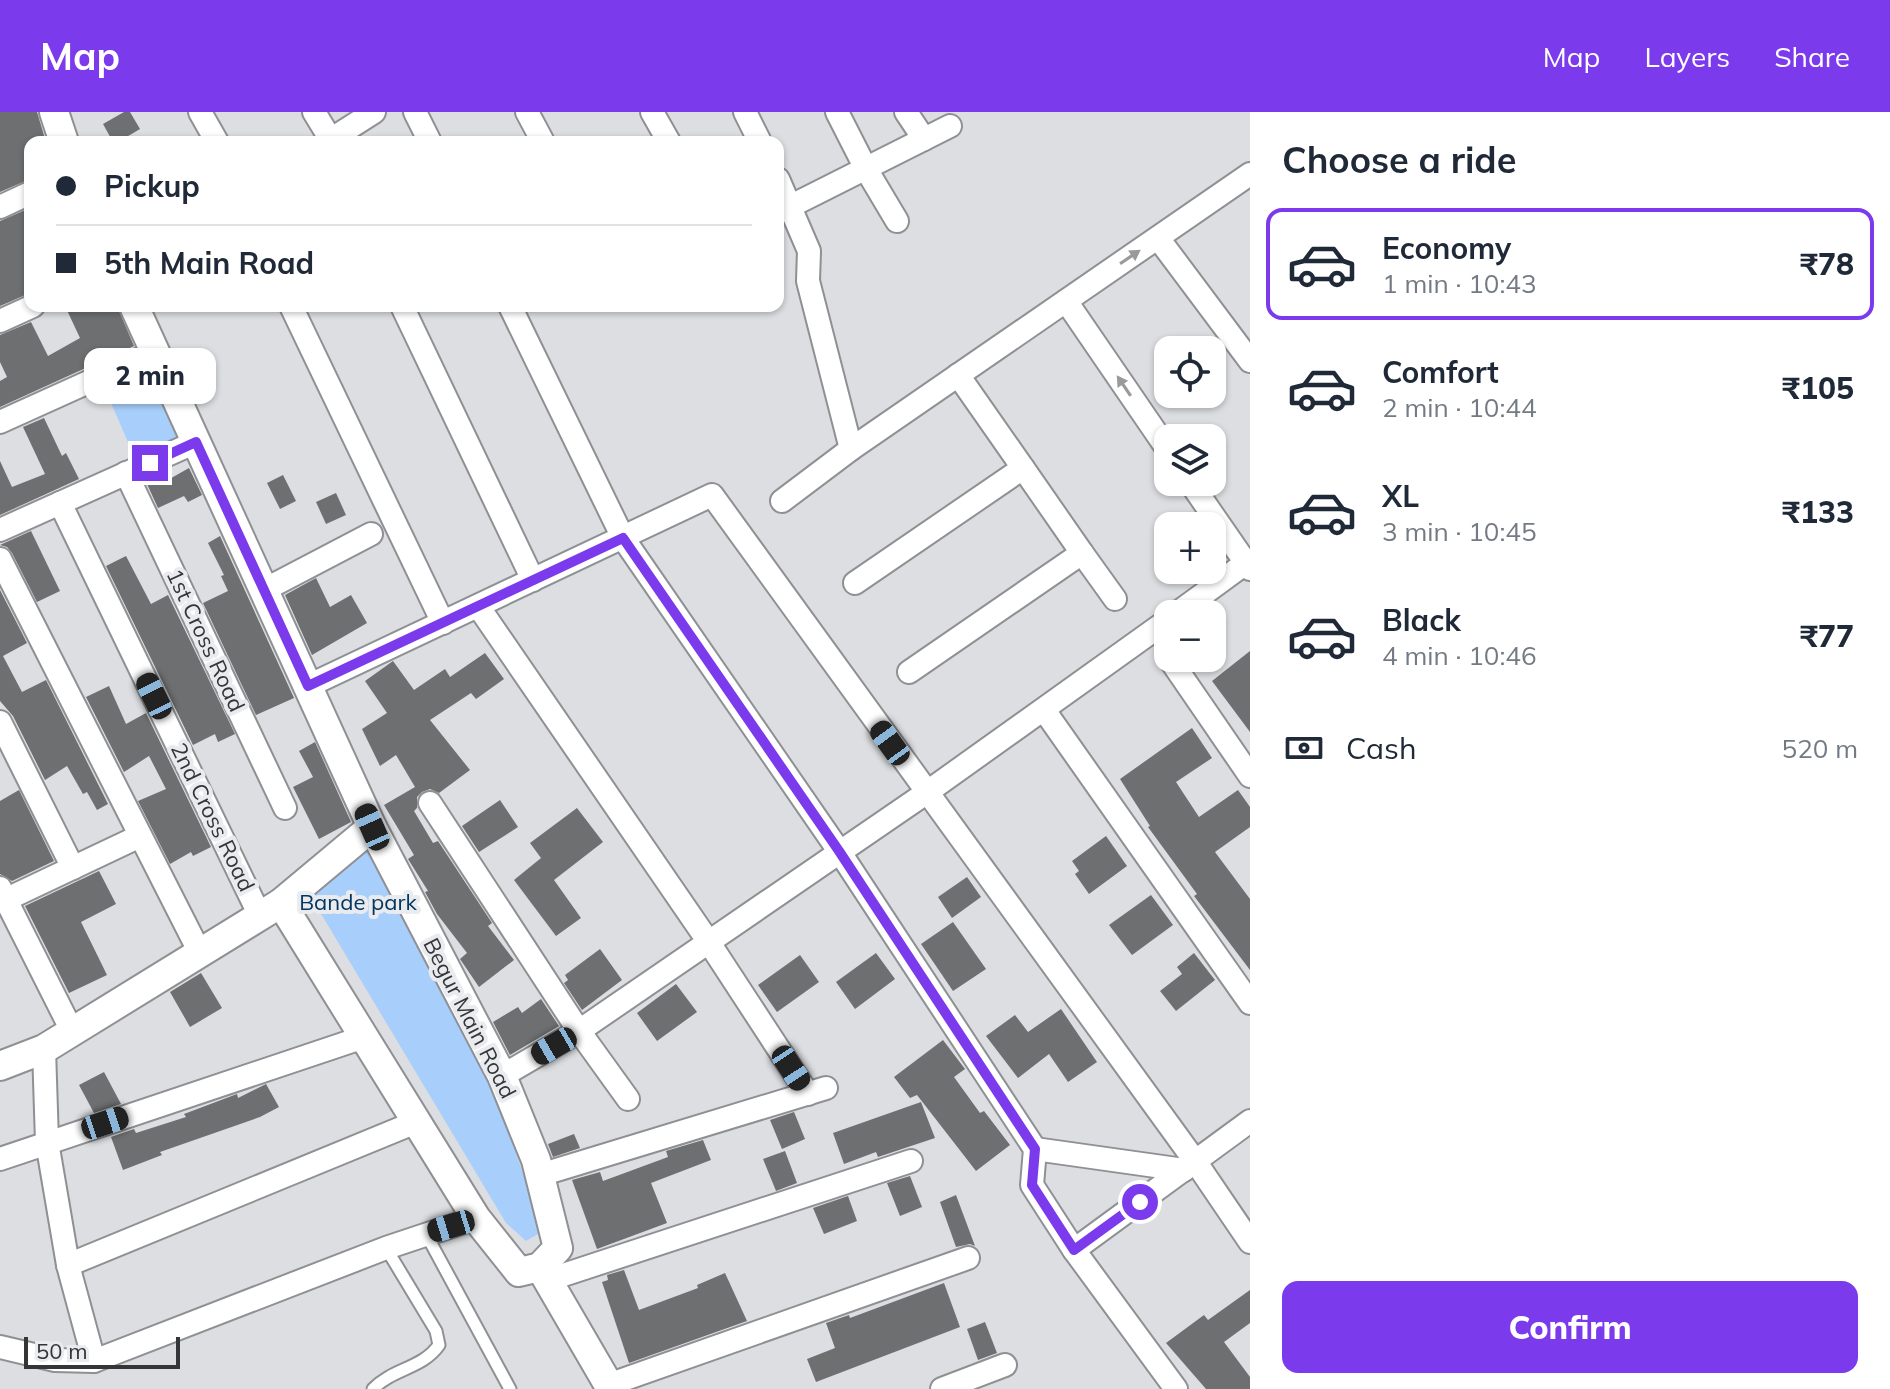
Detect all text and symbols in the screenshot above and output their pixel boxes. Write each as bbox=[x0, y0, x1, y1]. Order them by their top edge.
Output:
text: Map bbox=[40, 32, 120, 80]
text: Map bbox=[1543, 39, 1600, 74]
text: Layers bbox=[1644, 39, 1730, 74]
text: Share bbox=[1774, 39, 1850, 74]
text: Choose a ride bbox=[1282, 137, 1516, 182]
text: Pickup bbox=[104, 167, 200, 205]
icon: car bbox=[1286, 228, 1358, 300]
text: Economy bbox=[1382, 229, 1511, 267]
text: 5th Main Road bbox=[104, 244, 314, 282]
text: ₹78 bbox=[1800, 245, 1854, 283]
one-way arrow bbox=[1120, 250, 1141, 265]
text: 1 min · 10:43 bbox=[1382, 267, 1537, 300]
map controls bbox=[1154, 336, 1226, 672]
button: locate bbox=[1154, 336, 1226, 408]
callout: 2 min bbox=[84, 347, 216, 403]
icon: car bbox=[1286, 352, 1358, 424]
text: Comfort bbox=[1382, 353, 1499, 391]
text: 2 min bbox=[115, 359, 185, 392]
text: ₹105 bbox=[1782, 369, 1854, 407]
one-way arrow bbox=[1117, 375, 1132, 396]
text: 2 min · 10:44 bbox=[1382, 391, 1537, 424]
button: layers bbox=[1154, 424, 1226, 496]
route end bbox=[132, 445, 168, 481]
icon: car bbox=[1286, 476, 1358, 548]
text: XL bbox=[1382, 477, 1419, 515]
text: ₹133 bbox=[1782, 493, 1854, 531]
button: + bbox=[1154, 512, 1226, 584]
text: 3 min · 10:45 bbox=[1382, 515, 1537, 548]
street label: 1st Cross Road bbox=[161, 564, 251, 716]
button: − bbox=[1154, 600, 1226, 672]
icon: car bbox=[1286, 600, 1358, 672]
text: Black bbox=[1382, 601, 1461, 639]
text: ₹77 bbox=[1800, 617, 1854, 655]
text: 4 min · 10:46 bbox=[1382, 639, 1537, 672]
car bbox=[133, 669, 175, 723]
car bbox=[866, 717, 914, 769]
icon: cash bbox=[1282, 726, 1326, 770]
text: Cash bbox=[1346, 729, 1417, 767]
text: 520 m bbox=[1782, 732, 1858, 765]
street label: 2nd Cross Road bbox=[165, 738, 261, 896]
car bbox=[351, 800, 393, 854]
park label: Bande park bbox=[299, 888, 418, 916]
street label: Begur Main Road bbox=[417, 933, 523, 1103]
car bbox=[527, 1024, 581, 1068]
car bbox=[768, 1041, 814, 1095]
car bbox=[78, 1104, 132, 1142]
route start bbox=[1122, 1184, 1158, 1220]
car bbox=[425, 1208, 477, 1244]
button: Confirm bbox=[1282, 1281, 1858, 1373]
scale bar bbox=[24, 1333, 180, 1369]
text: 50 m bbox=[36, 1337, 87, 1365]

